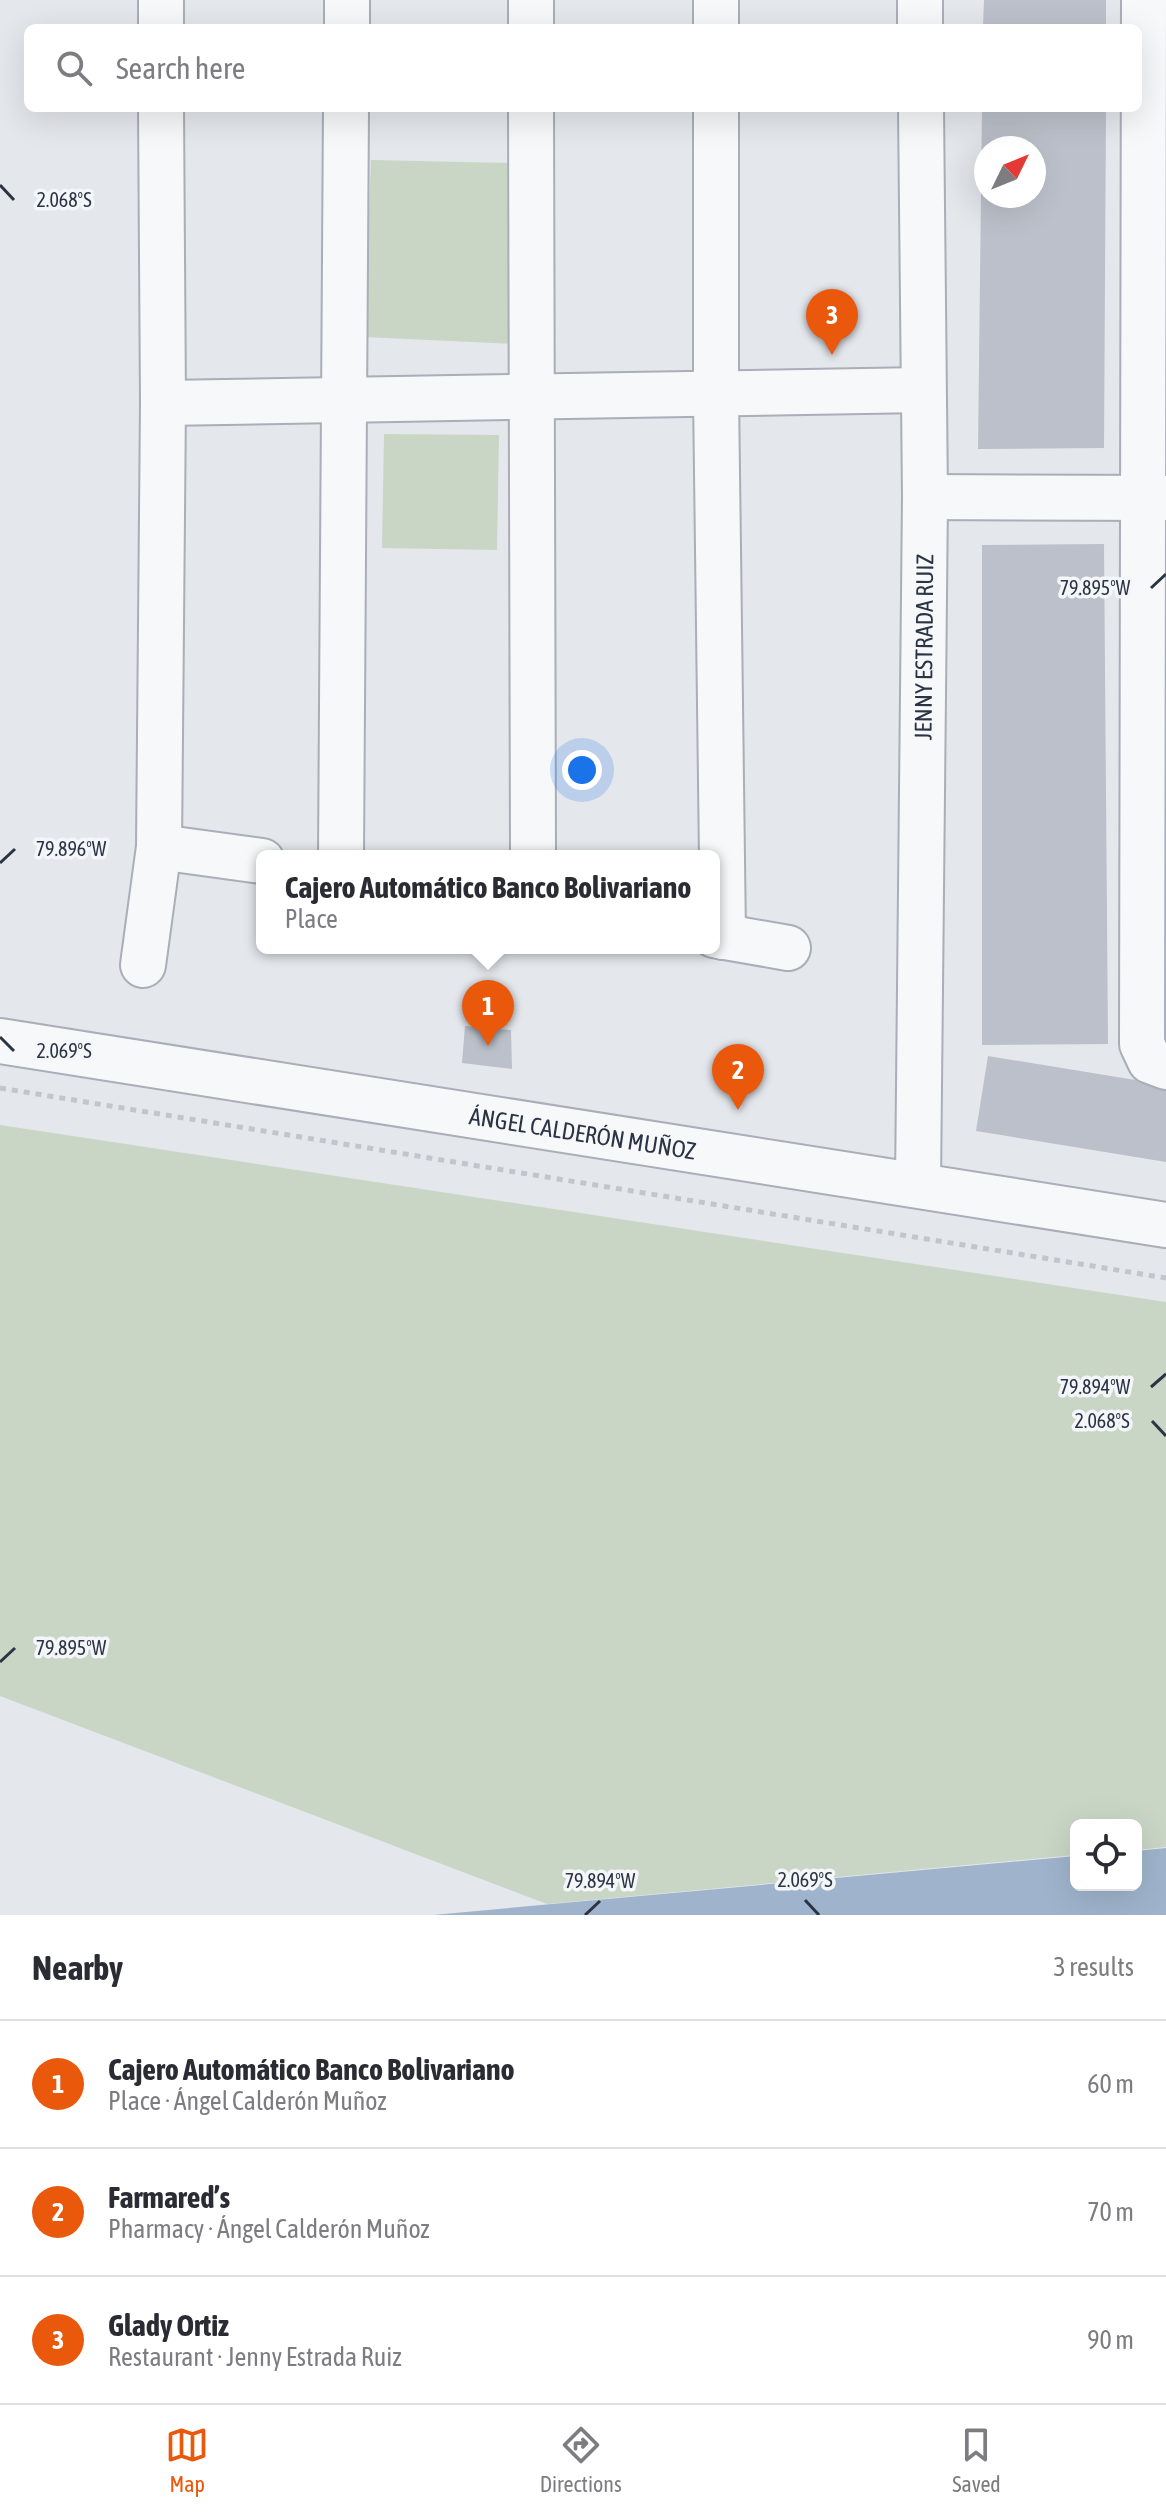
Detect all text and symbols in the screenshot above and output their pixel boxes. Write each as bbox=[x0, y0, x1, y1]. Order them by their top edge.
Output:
search box bbox=[24, 24, 1142, 112]
icon: search bbox=[52, 46, 96, 90]
text: Search here bbox=[116, 51, 245, 85]
north arrow bbox=[974, 136, 1046, 208]
text: 2.068°S bbox=[36, 188, 92, 211]
pin: 3 bbox=[806, 289, 858, 355]
street label: JENNY ESTRADA RUIZ bbox=[909, 553, 938, 740]
text: 79.895°W bbox=[1060, 576, 1131, 599]
your location bbox=[562, 750, 602, 790]
text: 79.896°W bbox=[36, 837, 107, 860]
popup bbox=[256, 850, 720, 954]
text: Cajero Automático Banco Bolivariano bbox=[285, 870, 691, 904]
text: Place bbox=[285, 904, 338, 934]
pin: 1 bbox=[462, 980, 514, 1046]
text: 2.069°S bbox=[36, 1039, 92, 1062]
pin: 2 bbox=[712, 1044, 764, 1110]
street label: ÁNGEL CALDERÓN MUÑOZ bbox=[468, 1102, 698, 1164]
text: 79.894°W bbox=[1060, 1375, 1131, 1398]
text: 2.068°S bbox=[1074, 1409, 1130, 1432]
text: 79.895°W bbox=[36, 1636, 107, 1659]
map controls bbox=[1070, 1819, 1142, 1891]
button: locate bbox=[1070, 1819, 1142, 1891]
text: 2.069°S bbox=[777, 1868, 833, 1891]
text: 79.894°W bbox=[565, 1869, 636, 1892]
text: Nearby bbox=[32, 1948, 123, 1987]
text: 3 results bbox=[1053, 1952, 1134, 1982]
text: Cajero Automático Banco Bolivariano bbox=[108, 2052, 515, 2086]
text: 1 bbox=[52, 2069, 64, 2099]
text: 60 m bbox=[1087, 2069, 1134, 2099]
text: Place · Ángel Calderón Muñoz bbox=[108, 2086, 387, 2116]
text: Farmared’s bbox=[108, 2180, 230, 2214]
text: 2 bbox=[52, 2197, 64, 2227]
text: 70 m bbox=[1087, 2197, 1134, 2227]
text: Pharmacy · Ángel Calderón Muñoz bbox=[108, 2214, 430, 2244]
text: Glady Ortiz bbox=[108, 2308, 229, 2342]
text: 3 bbox=[52, 2325, 64, 2355]
text: 90 m bbox=[1087, 2325, 1134, 2355]
text: Restaurant · Jenny Estrada Ruiz bbox=[108, 2342, 402, 2372]
tab: Map bbox=[165, 2423, 209, 2497]
tab: Directions bbox=[540, 2423, 622, 2497]
tab: Saved bbox=[952, 2423, 1001, 2497]

